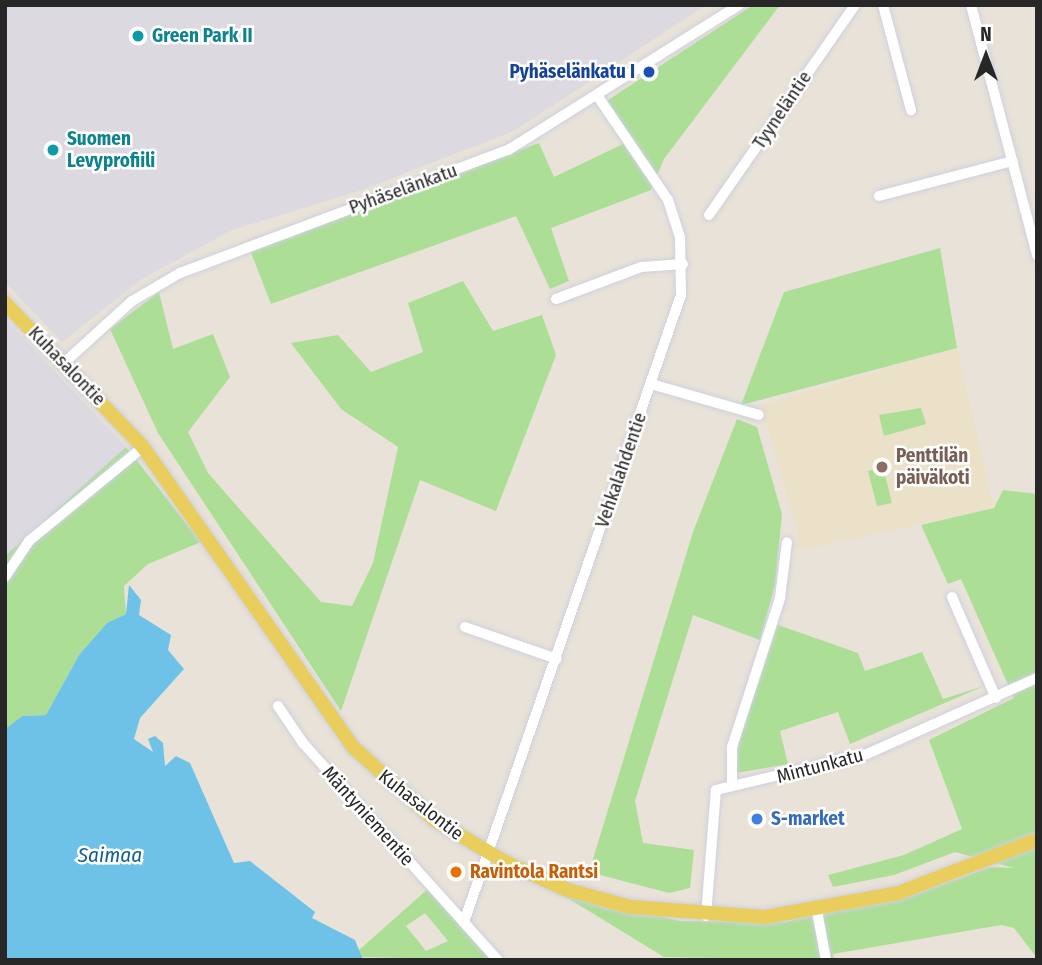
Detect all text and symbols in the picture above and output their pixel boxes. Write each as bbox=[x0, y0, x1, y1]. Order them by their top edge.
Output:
north arrow bbox=[951, 21, 1021, 91]
text: N bbox=[980, 23, 992, 46]
place label: Green Park II bbox=[152, 25, 252, 47]
marker: Green Park II bbox=[130, 28, 146, 44]
place label: Pyhäselänkatu I bbox=[509, 61, 635, 83]
marker: Pyhäselänkatu I bbox=[641, 64, 657, 80]
street label: Tyyneläntie bbox=[748, 67, 816, 153]
place label: Suomen Levyprofiili bbox=[67, 128, 155, 172]
marker: Suomen Levyprofiili bbox=[45, 142, 61, 158]
street label: Pyhäselänkatu bbox=[346, 159, 460, 219]
street label: Kuhasalontie bbox=[24, 322, 110, 410]
street label: Vehkalahdentie bbox=[591, 409, 651, 531]
place label: Penttilän päiväkoti bbox=[896, 445, 970, 489]
marker: Penttilän päiväkoti bbox=[874, 459, 890, 475]
street label: Mintunkatu bbox=[774, 744, 866, 788]
street label: Mäntyniementie bbox=[317, 762, 419, 870]
street label: Kuhasalontie bbox=[374, 765, 468, 845]
place label: S-market bbox=[771, 808, 845, 830]
marker: S-market bbox=[749, 811, 765, 827]
water label: Saimaa bbox=[78, 842, 142, 868]
place label: Ravintola Rantsi bbox=[470, 861, 598, 883]
marker: Ravintola Rantsi bbox=[448, 864, 464, 880]

